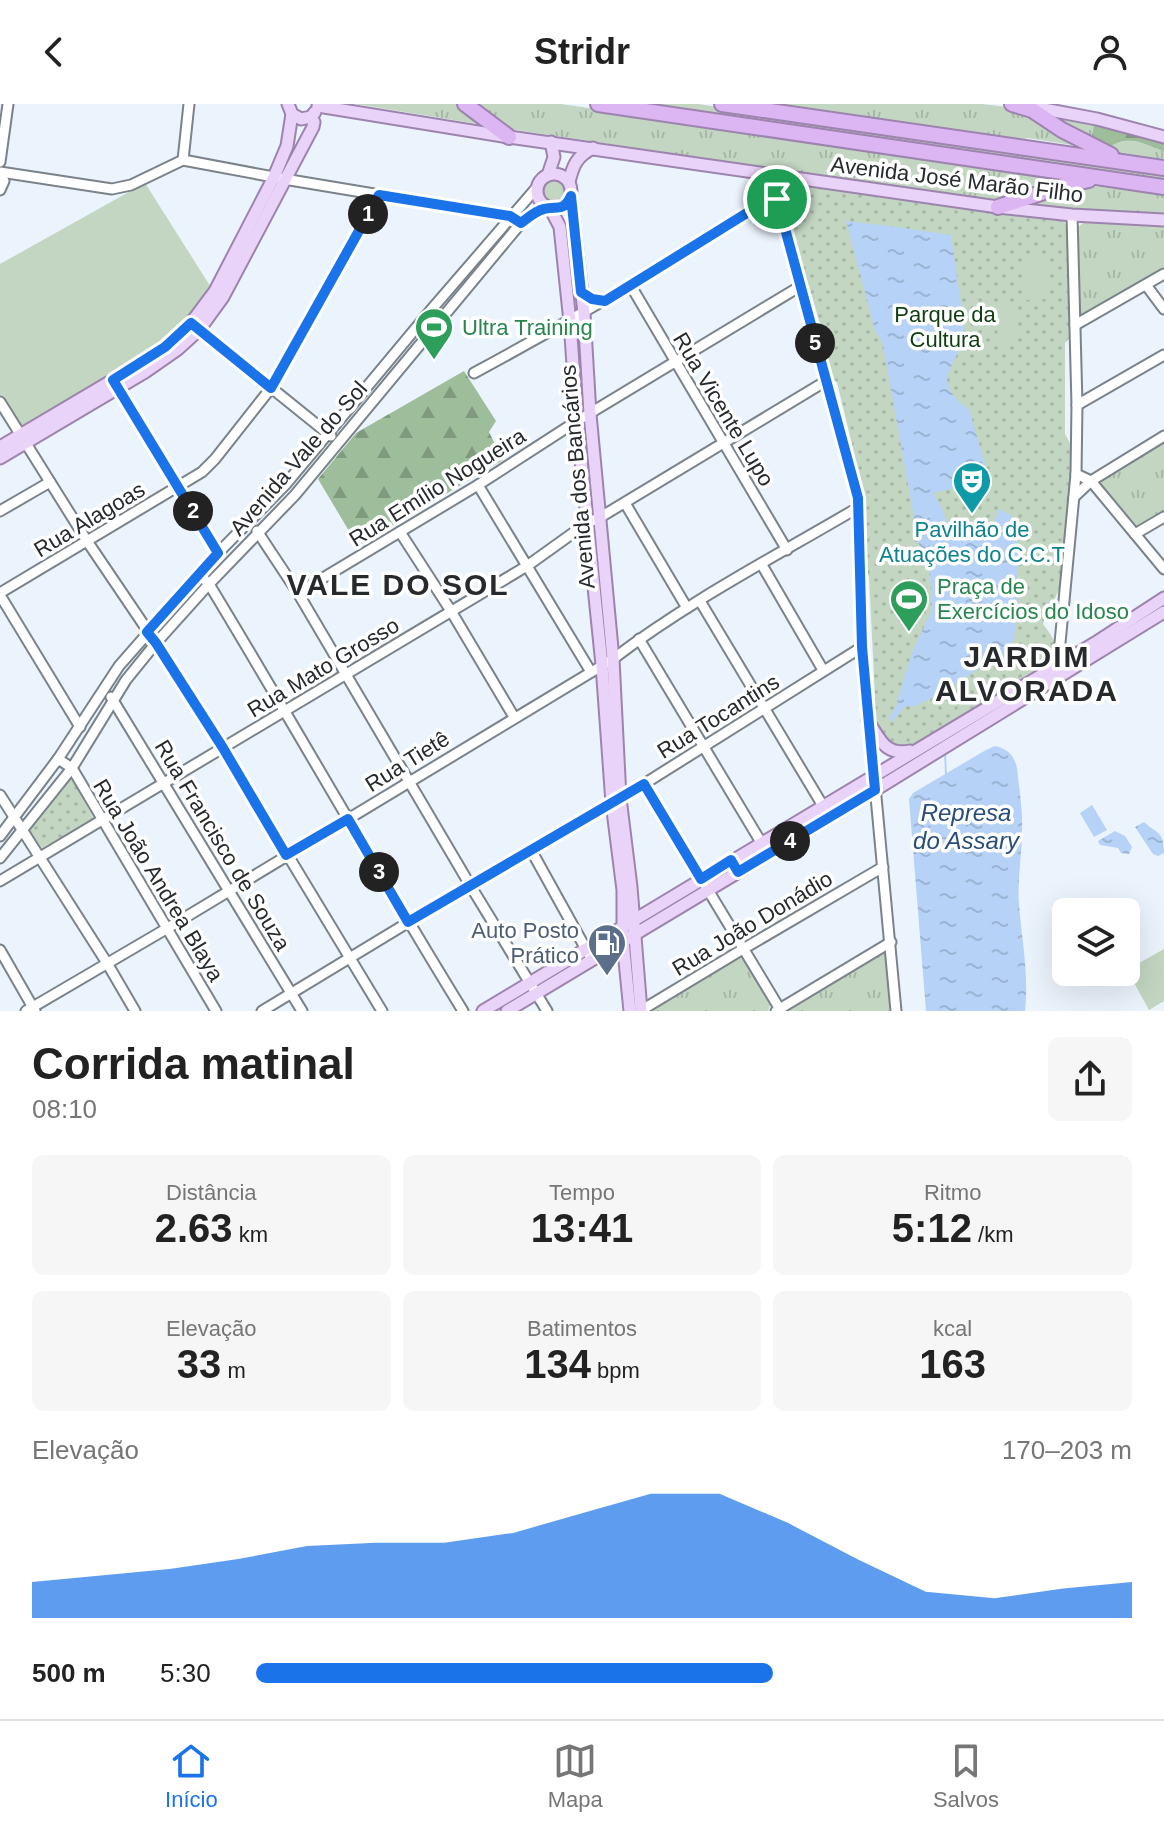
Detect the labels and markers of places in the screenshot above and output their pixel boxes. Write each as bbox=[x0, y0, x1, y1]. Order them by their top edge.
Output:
pin bbox=[743, 165, 811, 233]
pin: 1 bbox=[348, 194, 388, 234]
sports icon: Ultra Training bbox=[413, 306, 455, 361]
place label: Ultra Training bbox=[462, 315, 593, 340]
pin: 5 bbox=[795, 323, 835, 363]
theatre icon: Pavilhão de Atuações do C.C.T bbox=[951, 460, 993, 515]
pin: 2 bbox=[173, 491, 213, 531]
place label: Pavilhão de Atuações do C.C.T bbox=[879, 517, 1065, 567]
place label: Praça de Exercícios do Idoso bbox=[937, 574, 1129, 624]
sports icon: Praça de Exercícios do Idoso bbox=[888, 578, 930, 633]
pin: 4 bbox=[770, 821, 810, 861]
pin: 3 bbox=[359, 852, 399, 892]
place label: Auto Posto Prático bbox=[471, 918, 579, 968]
fuel station icon: Auto Posto Prático bbox=[586, 922, 628, 977]

